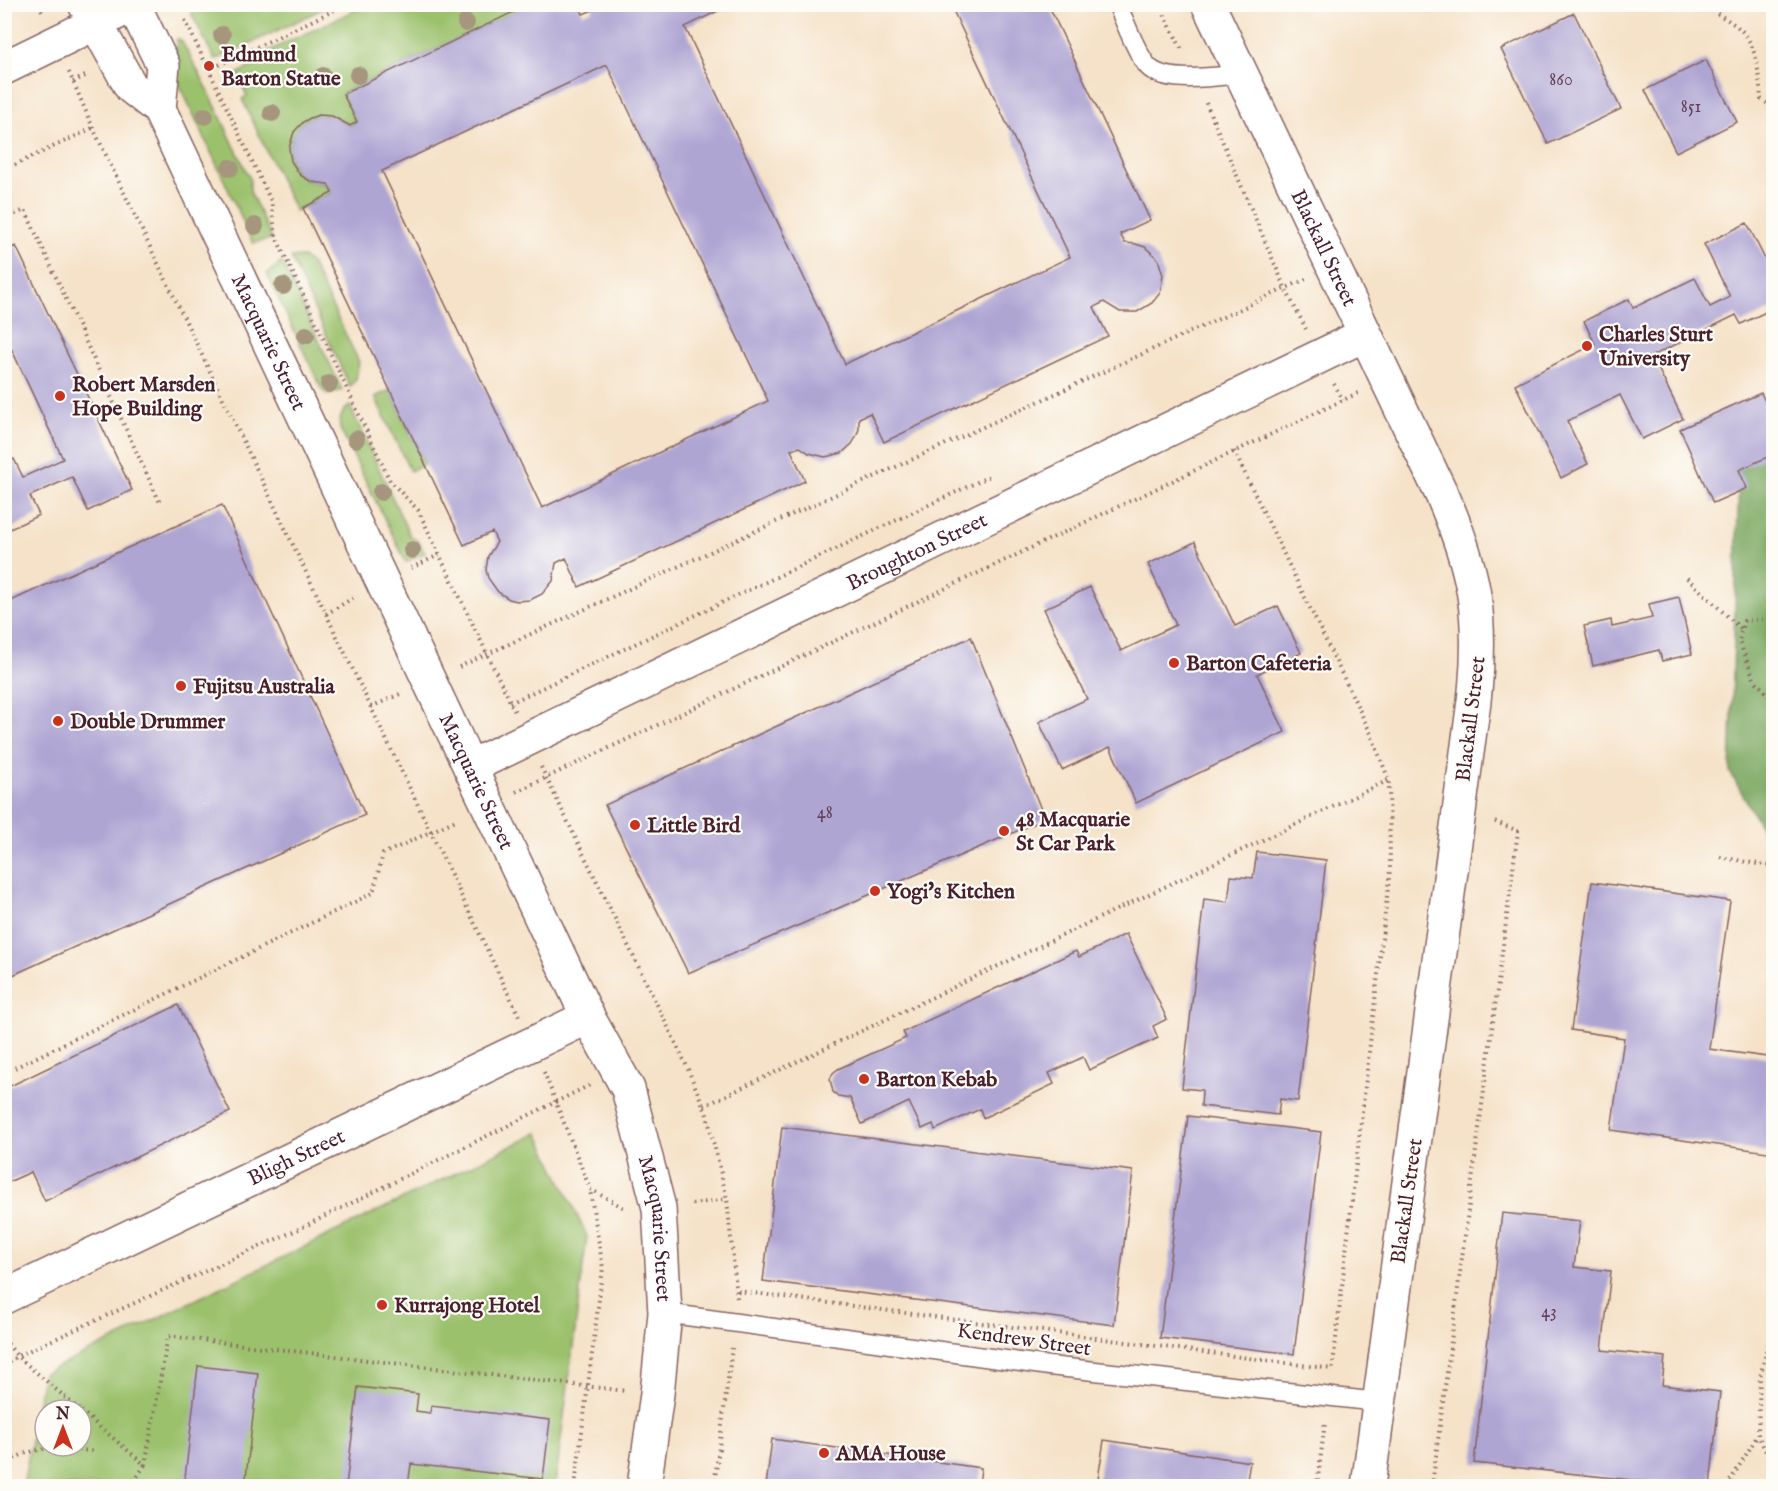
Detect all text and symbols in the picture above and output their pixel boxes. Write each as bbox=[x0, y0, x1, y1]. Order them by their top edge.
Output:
place label: Edmund Barton Statue bbox=[221, 42, 341, 93]
marker: Edmund Barton Statue bbox=[202, 59, 216, 73]
house number: 860 bbox=[1549, 69, 1573, 92]
house number: 851 bbox=[1681, 96, 1701, 119]
street label: Blackall Street bbox=[1283, 185, 1362, 311]
street label: Macquarie Street bbox=[224, 270, 311, 415]
place label: Charles Sturt University bbox=[1598, 322, 1714, 373]
marker: Charles Sturt University bbox=[1580, 339, 1594, 353]
place label: Robert Marsden Hope Building bbox=[72, 372, 216, 423]
marker: Robert Marsden Hope Building bbox=[53, 389, 67, 403]
street label: Broughton Street bbox=[843, 507, 992, 598]
place label: Barton Cafeteria bbox=[1186, 651, 1332, 678]
street label: Blackall Street bbox=[1450, 655, 1493, 784]
marker: Barton Cafeteria bbox=[1167, 656, 1181, 670]
place label: Fujitsu Australia bbox=[193, 674, 336, 701]
marker: Fujitsu Australia bbox=[174, 679, 188, 693]
place label: Double Drummer bbox=[70, 709, 225, 736]
street label: Macquarie Street bbox=[431, 709, 519, 855]
marker: Double Drummer bbox=[51, 714, 65, 728]
house number: 48 bbox=[817, 802, 833, 825]
place label: 48 Macquarie St Car Park bbox=[1016, 807, 1131, 858]
place label: Little Bird bbox=[647, 813, 741, 840]
marker: Little Bird bbox=[628, 818, 642, 832]
marker: 48 Macquarie St Car Park bbox=[997, 824, 1011, 838]
place label: Yogi's Kitchen bbox=[887, 879, 1015, 906]
marker: Yogi's Kitchen bbox=[868, 884, 882, 898]
place label: Barton Kebab bbox=[876, 1067, 997, 1094]
marker: Barton Kebab bbox=[857, 1072, 871, 1086]
street label: Bligh Street bbox=[244, 1123, 350, 1193]
street label: Blackall Street bbox=[1385, 1137, 1430, 1266]
street label: Macquarie Street bbox=[631, 1153, 676, 1303]
place label: Kurrajong Hotel bbox=[394, 1293, 541, 1320]
marker: Kurrajong Hotel bbox=[375, 1298, 389, 1312]
house number: 43 bbox=[1541, 1301, 1557, 1324]
street label: Kendrew Street bbox=[955, 1318, 1093, 1363]
north arrow bbox=[33, 1398, 93, 1458]
text: N bbox=[55, 1405, 70, 1425]
place label: AMA House bbox=[835, 1441, 946, 1468]
marker: AMA House bbox=[817, 1446, 831, 1460]

